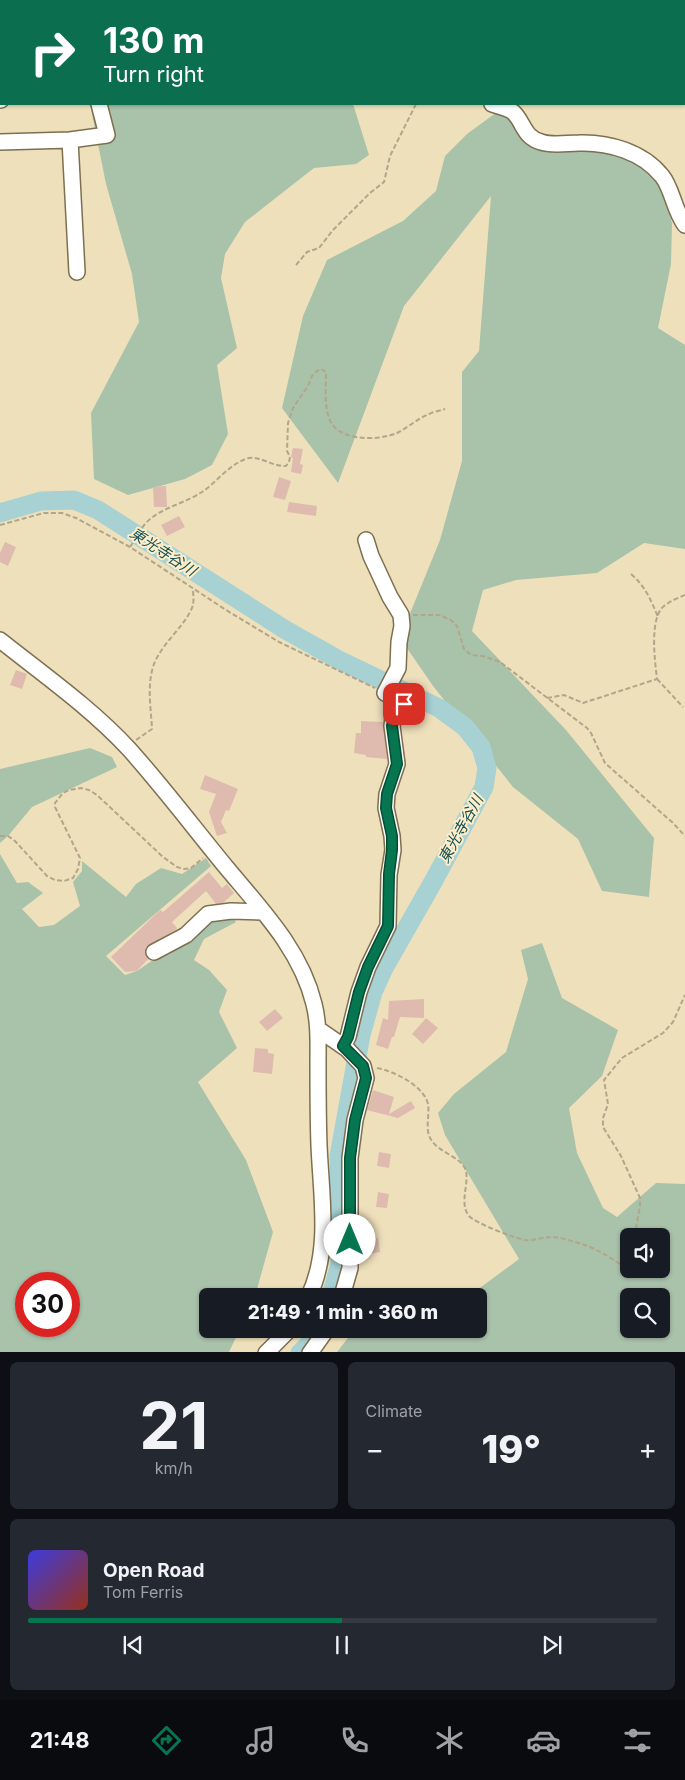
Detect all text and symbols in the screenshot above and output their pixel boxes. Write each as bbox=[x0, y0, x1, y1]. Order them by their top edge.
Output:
text: 130 m bbox=[103, 19, 205, 61]
icon: right bbox=[20, 20, 85, 85]
text: Turn right bbox=[103, 61, 204, 87]
water label: 東光寺谷川 bbox=[127, 523, 202, 581]
pin bbox=[383, 683, 425, 725]
icon: arrive bbox=[390, 690, 418, 718]
water label: 東光寺谷川 bbox=[434, 790, 488, 866]
position arrow bbox=[323, 1213, 375, 1265]
map controls bbox=[620, 1228, 670, 1338]
button: sound bbox=[620, 1228, 670, 1278]
speed limit sign: 30 bbox=[15, 1272, 80, 1337]
button: search bbox=[620, 1288, 670, 1338]
text: 21:49 · 1 min · 360 m bbox=[248, 1301, 438, 1324]
text: 21 bbox=[139, 1386, 208, 1465]
text: Climate bbox=[366, 1401, 422, 1421]
text: 19° bbox=[482, 1426, 541, 1472]
text: − bbox=[366, 1432, 384, 1466]
text: + bbox=[638, 1432, 657, 1466]
text: km/h bbox=[155, 1458, 193, 1478]
text: Open Road bbox=[103, 1559, 204, 1582]
text: Tom Ferris bbox=[103, 1582, 183, 1602]
icon: previous bbox=[119, 1631, 147, 1659]
icon: pause bbox=[328, 1631, 356, 1659]
icon: next bbox=[538, 1631, 566, 1659]
icon: directions bbox=[149, 1723, 184, 1758]
icon: music bbox=[243, 1723, 278, 1758]
icon: phone bbox=[337, 1723, 372, 1758]
icon: climate bbox=[432, 1723, 467, 1758]
icon: car bbox=[526, 1723, 561, 1758]
icon: filters bbox=[620, 1723, 655, 1758]
text: 21:48 bbox=[30, 1727, 90, 1753]

